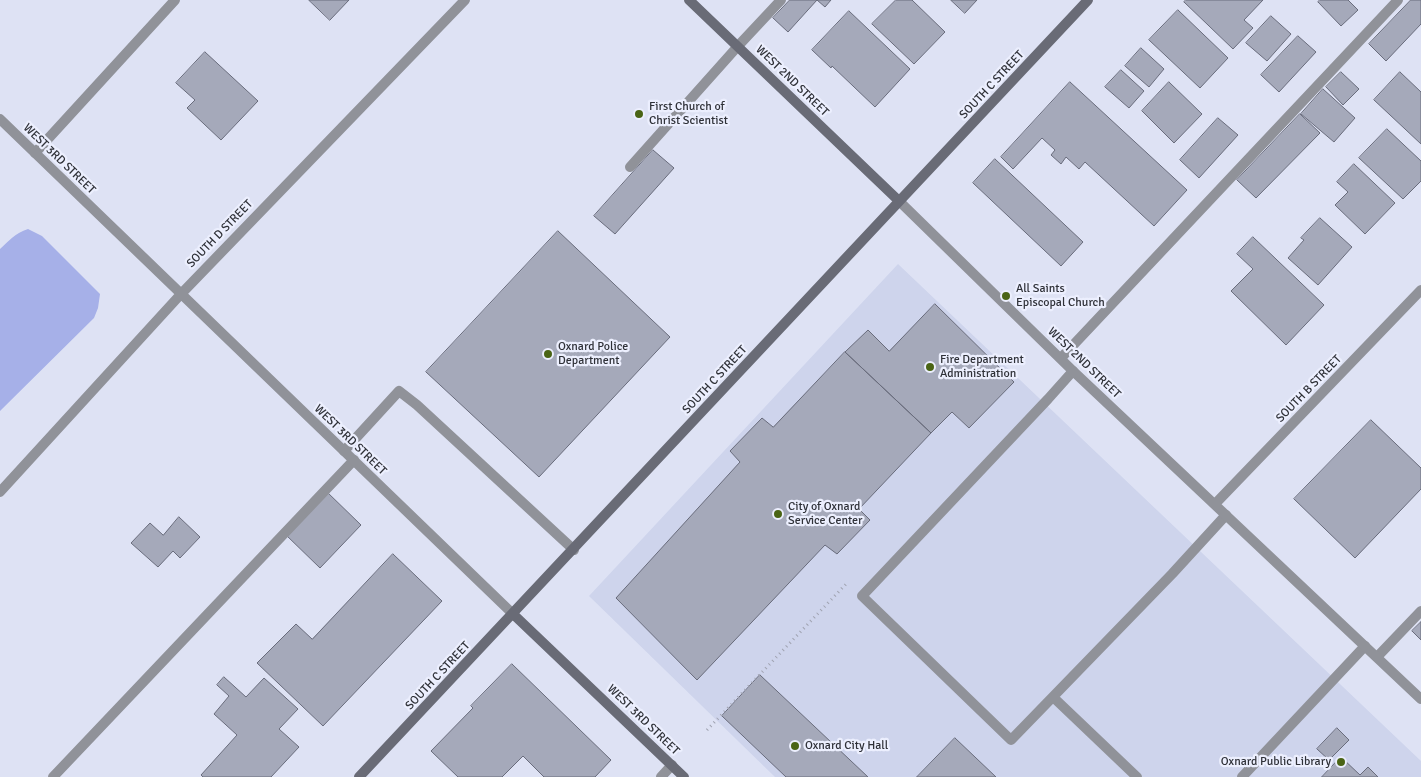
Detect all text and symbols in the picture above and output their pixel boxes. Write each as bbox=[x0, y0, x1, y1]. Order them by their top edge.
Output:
street label: WEST 2ND STREET bbox=[753, 43, 831, 119]
street label: SOUTH C STREET bbox=[957, 48, 1027, 122]
place label: First Church of Christ Scientist bbox=[649, 100, 728, 128]
marker: First Church of Christ Scientist bbox=[633, 108, 645, 120]
street label: WEST 3RD STREET bbox=[20, 121, 98, 197]
street label: SOUTH D STREET bbox=[184, 197, 256, 271]
place label: All Saints Episcopal Church bbox=[1016, 282, 1105, 310]
marker: All Saints Episcopal Church bbox=[1000, 290, 1012, 302]
street label: WEST 2ND STREET bbox=[1045, 325, 1123, 401]
place label: Oxnard Police Department bbox=[558, 340, 628, 368]
street label: SOUTH C STREET bbox=[680, 343, 750, 417]
marker: Oxnard Police Department bbox=[542, 348, 554, 360]
street label: SOUTH B STREET bbox=[1273, 352, 1345, 426]
place label: Fire Department Administration bbox=[940, 353, 1024, 381]
marker: Fire Department Administration bbox=[924, 361, 936, 373]
street label: WEST 3RD STREET bbox=[311, 402, 389, 478]
place label: City of Oxnard Service Center bbox=[788, 500, 862, 528]
marker: City of Oxnard Service Center bbox=[772, 508, 784, 520]
street label: SOUTH C STREET bbox=[403, 639, 473, 713]
street label: WEST 3RD STREET bbox=[604, 682, 682, 758]
place label: Oxnard City Hall bbox=[805, 739, 888, 753]
marker: Oxnard City Hall bbox=[789, 740, 801, 752]
place label: Oxnard Public Library bbox=[1221, 755, 1331, 769]
marker: Oxnard Public Library bbox=[1335, 756, 1347, 768]

